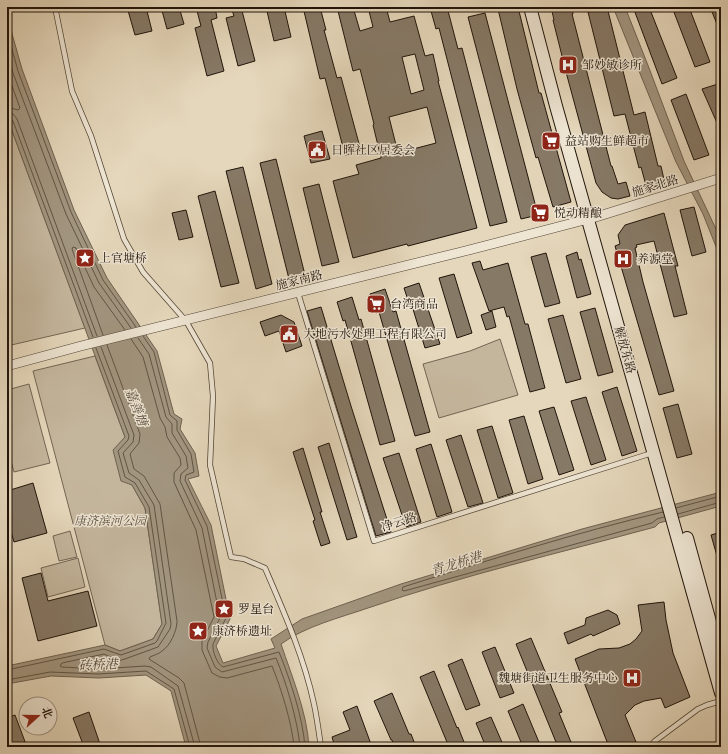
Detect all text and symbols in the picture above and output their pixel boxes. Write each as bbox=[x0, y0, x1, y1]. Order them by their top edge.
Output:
hospital icon: 邹妙敏诊所 bbox=[557, 54, 579, 76]
place label: 邹妙敏诊所 bbox=[582, 58, 642, 73]
supermarket icon: 益站购生鲜超市 bbox=[540, 130, 562, 152]
place label: 益站购生鲜超市 bbox=[565, 134, 649, 149]
public building icon: 日晖社区居委会 bbox=[306, 139, 328, 161]
place label: 日晖社区居委会 bbox=[331, 143, 415, 158]
street label: 施家北路 bbox=[630, 172, 680, 201]
supermarket icon: 悦动精酿 bbox=[529, 202, 551, 224]
place label: 悦动精酿 bbox=[554, 206, 602, 221]
place icon: 上官塘桥 bbox=[74, 247, 96, 269]
hospital icon: 养源堂 bbox=[612, 248, 634, 270]
place label: 上官塘桥 bbox=[99, 251, 147, 266]
place label: 养源堂 bbox=[637, 252, 673, 267]
street label: 施家南路 bbox=[274, 267, 324, 294]
supermarket icon: 台湾商品 bbox=[365, 293, 387, 315]
place label: 台湾商品 bbox=[390, 297, 438, 312]
public building icon: 大地污水处理工程有限公司 bbox=[278, 323, 300, 345]
street label: 解放东路 bbox=[611, 325, 638, 375]
place label: 大地污水处理工程有限公司 bbox=[303, 327, 447, 342]
water label: 嘉善塘 bbox=[122, 386, 151, 430]
street label: 净云路 bbox=[380, 510, 419, 535]
park label: 康济滨河公园 bbox=[74, 514, 148, 529]
water label: 青龙桥港 bbox=[429, 548, 485, 579]
place icon: 罗星台 bbox=[213, 598, 235, 620]
place label: 罗星台 bbox=[238, 602, 274, 617]
place icon: 康济桥遗址 bbox=[187, 620, 209, 642]
place label: 康济桥遗址 bbox=[212, 624, 272, 639]
water label: 砖桥港 bbox=[78, 656, 120, 674]
hospital icon: 魏塘街道卫生服务中心 bbox=[621, 667, 643, 689]
place label: 魏塘街道卫生服务中心 bbox=[498, 671, 618, 686]
north arrow bbox=[18, 696, 58, 736]
text: 北 bbox=[39, 705, 55, 720]

